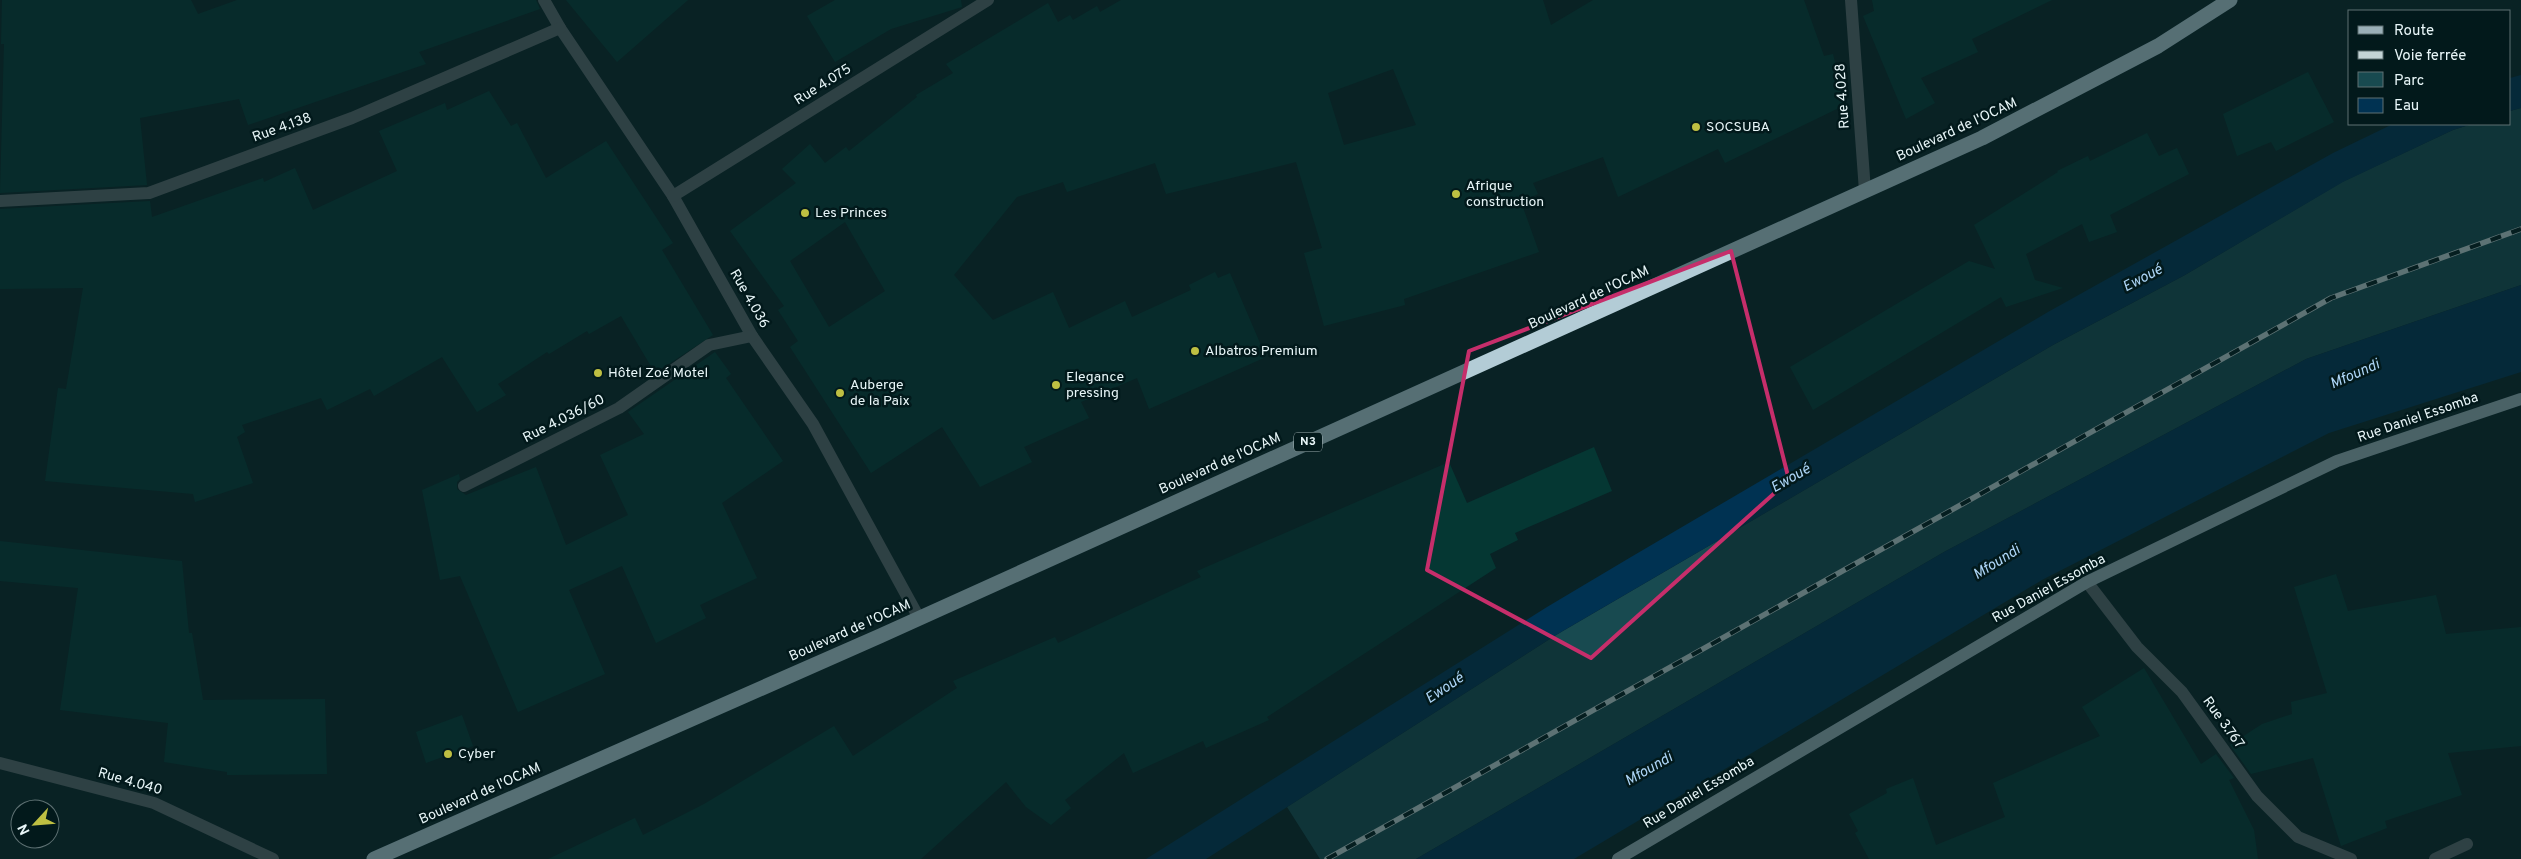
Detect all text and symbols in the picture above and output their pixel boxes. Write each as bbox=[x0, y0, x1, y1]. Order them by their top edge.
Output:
legend bbox=[2348, 10, 2511, 125]
text: Route bbox=[2394, 22, 2434, 41]
text: Voie ferrée bbox=[2394, 47, 2466, 66]
street label: Rue 4.075 bbox=[791, 61, 855, 109]
street label: Rue 4.028 bbox=[1832, 63, 1854, 129]
text: Parc bbox=[2394, 72, 2424, 91]
street label: Boulevard de l'OCAM bbox=[1894, 95, 2020, 165]
text: Eau bbox=[2394, 97, 2419, 116]
street label: Rue 4.138 bbox=[250, 109, 314, 147]
place label: SOCSUBA bbox=[1706, 119, 1770, 136]
marker: SOCSUBA bbox=[1690, 121, 1702, 133]
place label: Afrique construction bbox=[1466, 178, 1544, 211]
marker: Afrique construction bbox=[1450, 188, 1462, 200]
place label: Les Princes bbox=[815, 205, 887, 222]
marker: Les Princes bbox=[799, 207, 811, 219]
water label: Ewoué bbox=[2120, 260, 2167, 297]
street label: Boulevard de l'OCAM bbox=[1526, 263, 1652, 333]
street label: Rue 4.036 bbox=[725, 266, 773, 332]
place label: Albatros Premium bbox=[1205, 343, 1318, 360]
marker: Albatros Premium bbox=[1189, 345, 1201, 357]
water label: Mfoundi bbox=[2327, 355, 2384, 394]
place label: Hôtel Zoé Motel bbox=[608, 365, 708, 382]
marker: Hôtel Zoé Motel bbox=[592, 367, 604, 379]
place label: Elegance pressing bbox=[1066, 369, 1124, 402]
place label: Auberge de la Paix bbox=[850, 377, 910, 410]
marker: Elegance pressing bbox=[1050, 379, 1062, 391]
marker: Auberge de la Paix bbox=[834, 387, 846, 399]
street label: Rue Daniel Essomba bbox=[2355, 389, 2481, 447]
street label: Rue 4.036/60 bbox=[520, 391, 608, 447]
street label: Boulevard de l'OCAM bbox=[1156, 430, 1284, 498]
road number: N3 bbox=[1294, 432, 1322, 452]
water label: Ewoué bbox=[1768, 460, 1815, 498]
water label: Mfoundi bbox=[1970, 540, 2025, 585]
street label: Rue Daniel Essomba bbox=[1989, 551, 2109, 627]
street label: Boulevard de l'OCAM bbox=[786, 597, 914, 665]
water label: Ewoué bbox=[1422, 669, 1469, 709]
street label: Rue 3.767 bbox=[2199, 694, 2247, 752]
place label: Cyber bbox=[458, 746, 496, 763]
marker: Cyber bbox=[442, 748, 454, 760]
water label: Mfoundi bbox=[1622, 748, 1677, 791]
street label: Rue Daniel Essomba bbox=[1640, 753, 1758, 833]
street label: Boulevard de l'OCAM bbox=[416, 760, 544, 828]
street label: Rue 4.040 bbox=[96, 765, 164, 799]
north arrow bbox=[10, 799, 60, 849]
text: N bbox=[15, 821, 35, 837]

